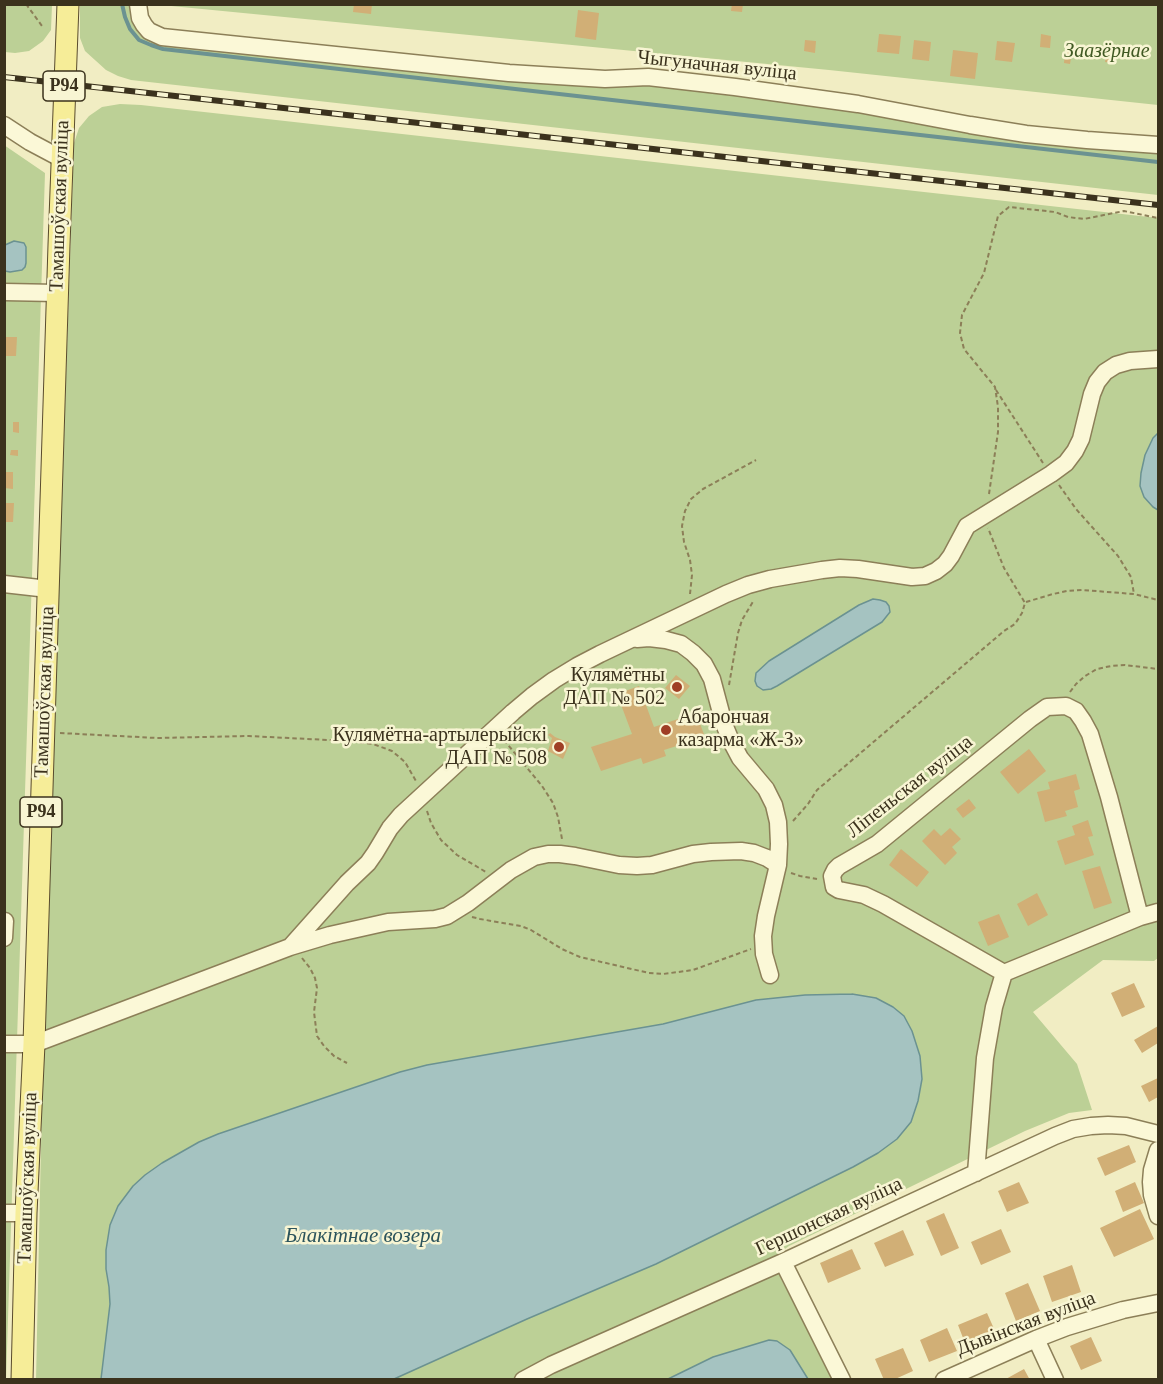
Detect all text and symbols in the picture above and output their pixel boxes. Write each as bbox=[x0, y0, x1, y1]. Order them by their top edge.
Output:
park label: Заазёрнае bbox=[1064, 40, 1150, 64]
street label: Чыгуначная вуліца bbox=[636, 46, 798, 86]
road number: Р94 bbox=[43, 71, 85, 101]
street label: Тамашоўская вуліца bbox=[45, 120, 75, 292]
street label: Тамашоўская вуліца bbox=[30, 606, 60, 778]
place label: Кулямётны ДАП № 502 bbox=[563, 664, 665, 711]
marker: Кулямётны ДАП № 502 bbox=[670, 680, 684, 694]
place label: Абарончая казарма «Ж-З» bbox=[678, 706, 804, 753]
marker: Абарончая казарма «Ж-З» bbox=[659, 723, 673, 737]
place label: Кулямётна-артылерыйскі ДАП № 508 bbox=[332, 724, 547, 771]
street label: Ліпеньская вуліца bbox=[842, 730, 978, 844]
marker: Кулямётна-артылерыйскі ДАП № 508 bbox=[552, 740, 566, 754]
road number: Р94 bbox=[20, 797, 62, 827]
street label: Тамашоўская вуліца bbox=[13, 1092, 43, 1264]
street label: Гершонская вуліца bbox=[752, 1172, 906, 1262]
water label: Блакітнае возера bbox=[285, 1223, 441, 1249]
street label: Дывінская вуліца bbox=[953, 1286, 1099, 1362]

